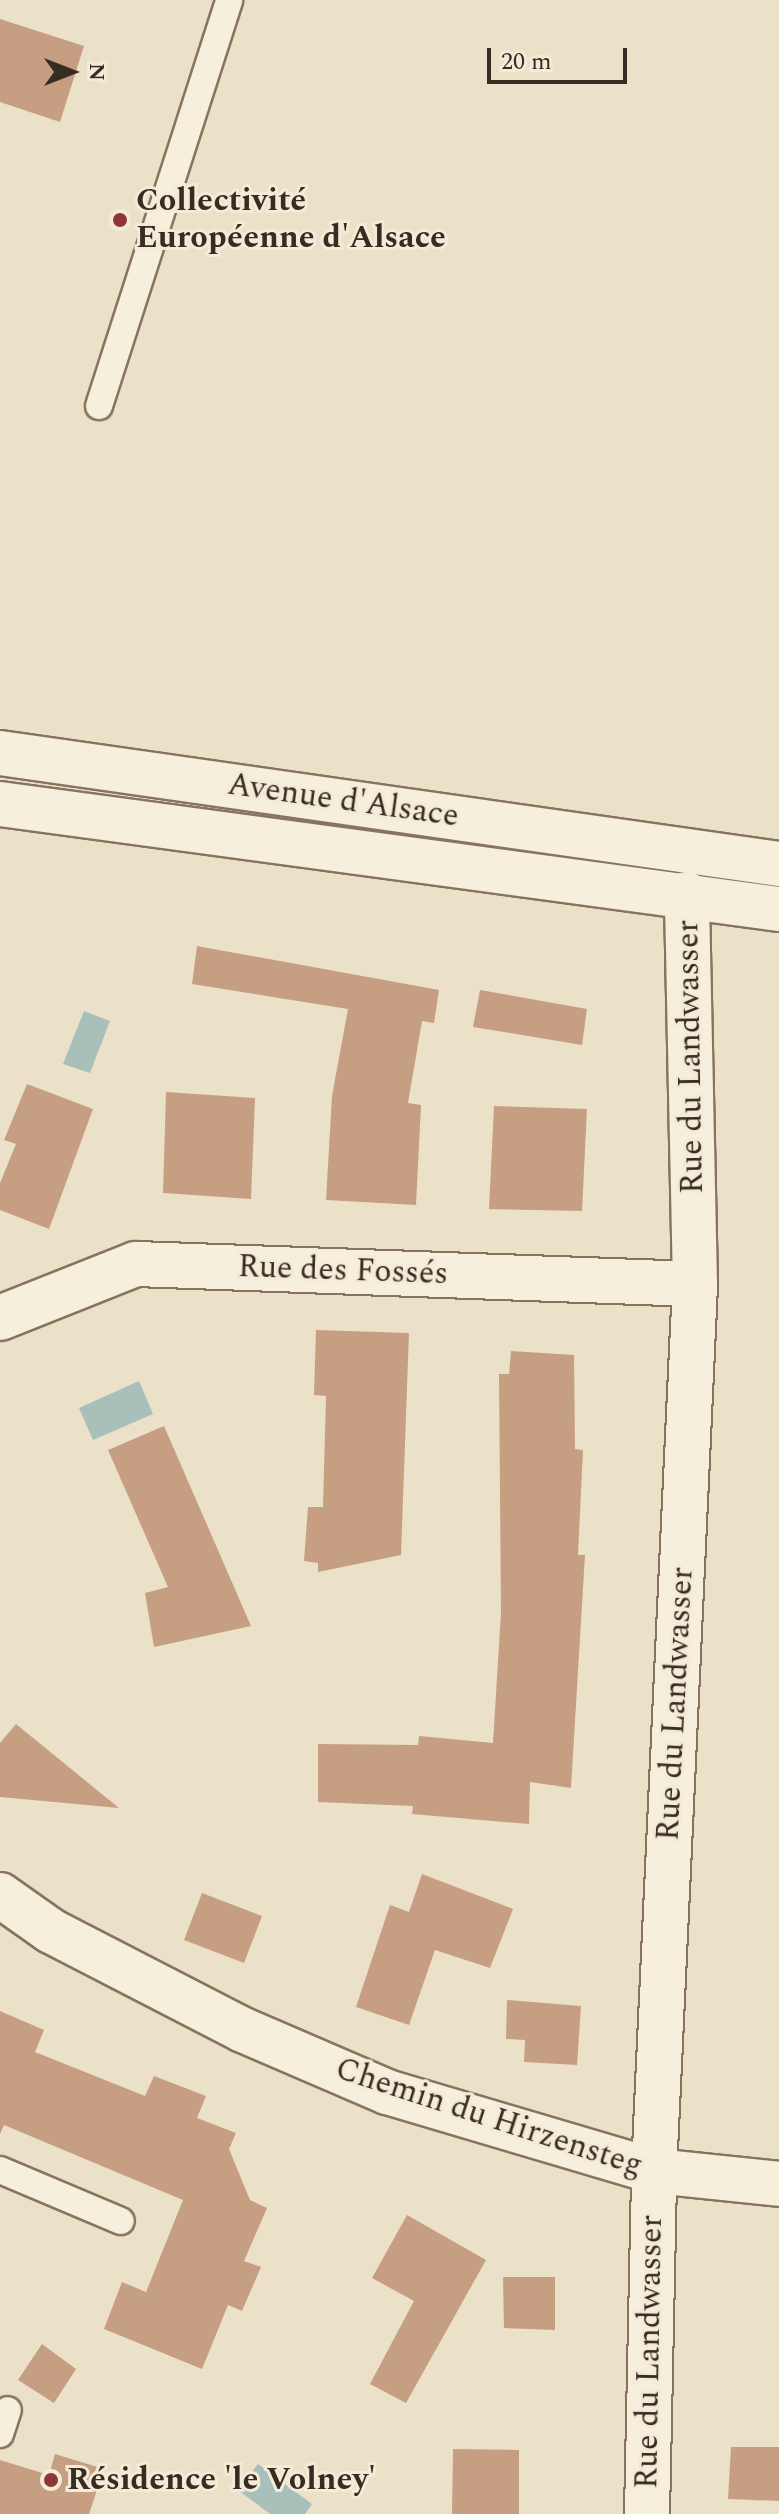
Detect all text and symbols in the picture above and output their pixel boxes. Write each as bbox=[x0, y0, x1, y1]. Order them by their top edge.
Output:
north arrow bbox=[32, 32, 112, 112]
scale bar bbox=[491, 32, 631, 82]
text: 20 m bbox=[501, 44, 552, 80]
text: N bbox=[80, 63, 113, 81]
place label: Collectivité Européenne d'Alsace bbox=[136, 183, 446, 258]
marker: Collectivité Européenne d'Alsace bbox=[111, 211, 129, 229]
street label: Avenue d'Alsace bbox=[225, 766, 461, 836]
street label: Rue du Landwasser bbox=[669, 920, 713, 1194]
street label: Rue des Fossés bbox=[237, 1248, 449, 1294]
street label: Rue du Landwasser bbox=[650, 1566, 702, 1842]
street label: Chemin du Hirzensteg bbox=[331, 2050, 647, 2186]
street label: Rue du Landwasser bbox=[628, 2215, 672, 2489]
place label: Résidence 'le Volney' bbox=[67, 2461, 376, 2499]
marker: Résidence 'le Volney' bbox=[42, 2471, 60, 2489]

